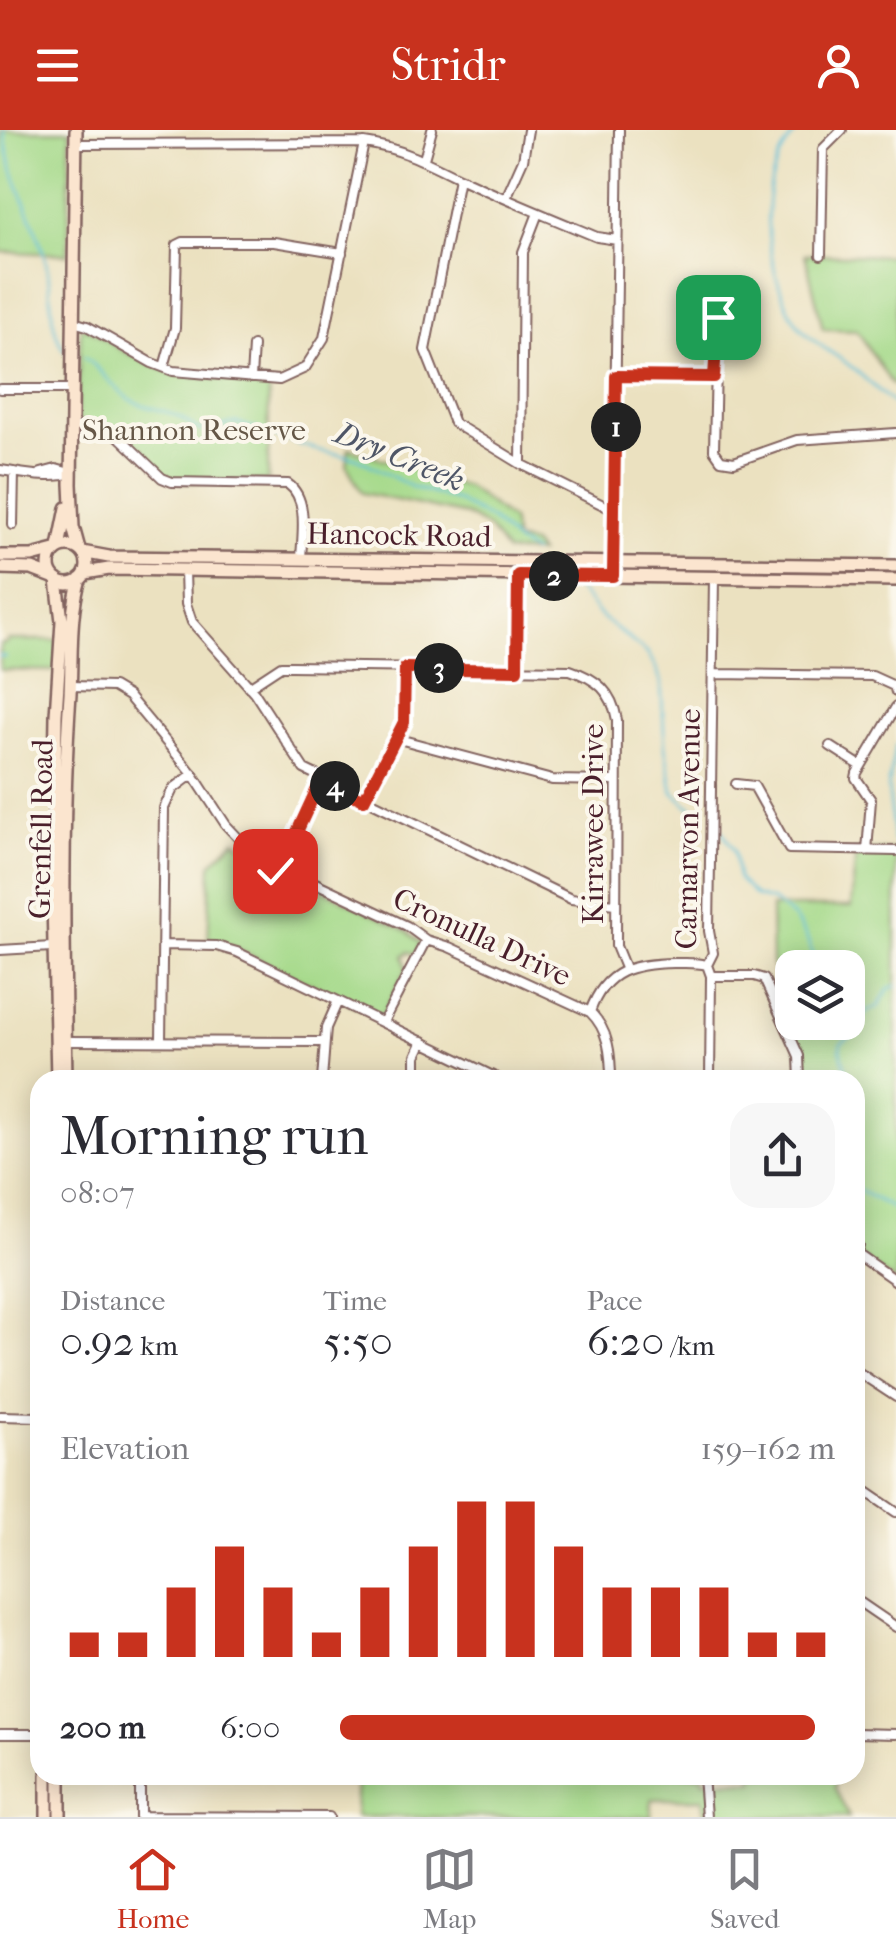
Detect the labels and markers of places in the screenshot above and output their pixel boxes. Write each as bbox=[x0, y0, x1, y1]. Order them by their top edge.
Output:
pin bbox=[676, 275, 761, 360]
pin: 1 bbox=[591, 402, 641, 452]
pin: 2 bbox=[529, 551, 579, 601]
pin: 3 bbox=[414, 643, 464, 693]
pin: 4 bbox=[310, 761, 360, 811]
pin bbox=[233, 829, 318, 914]

